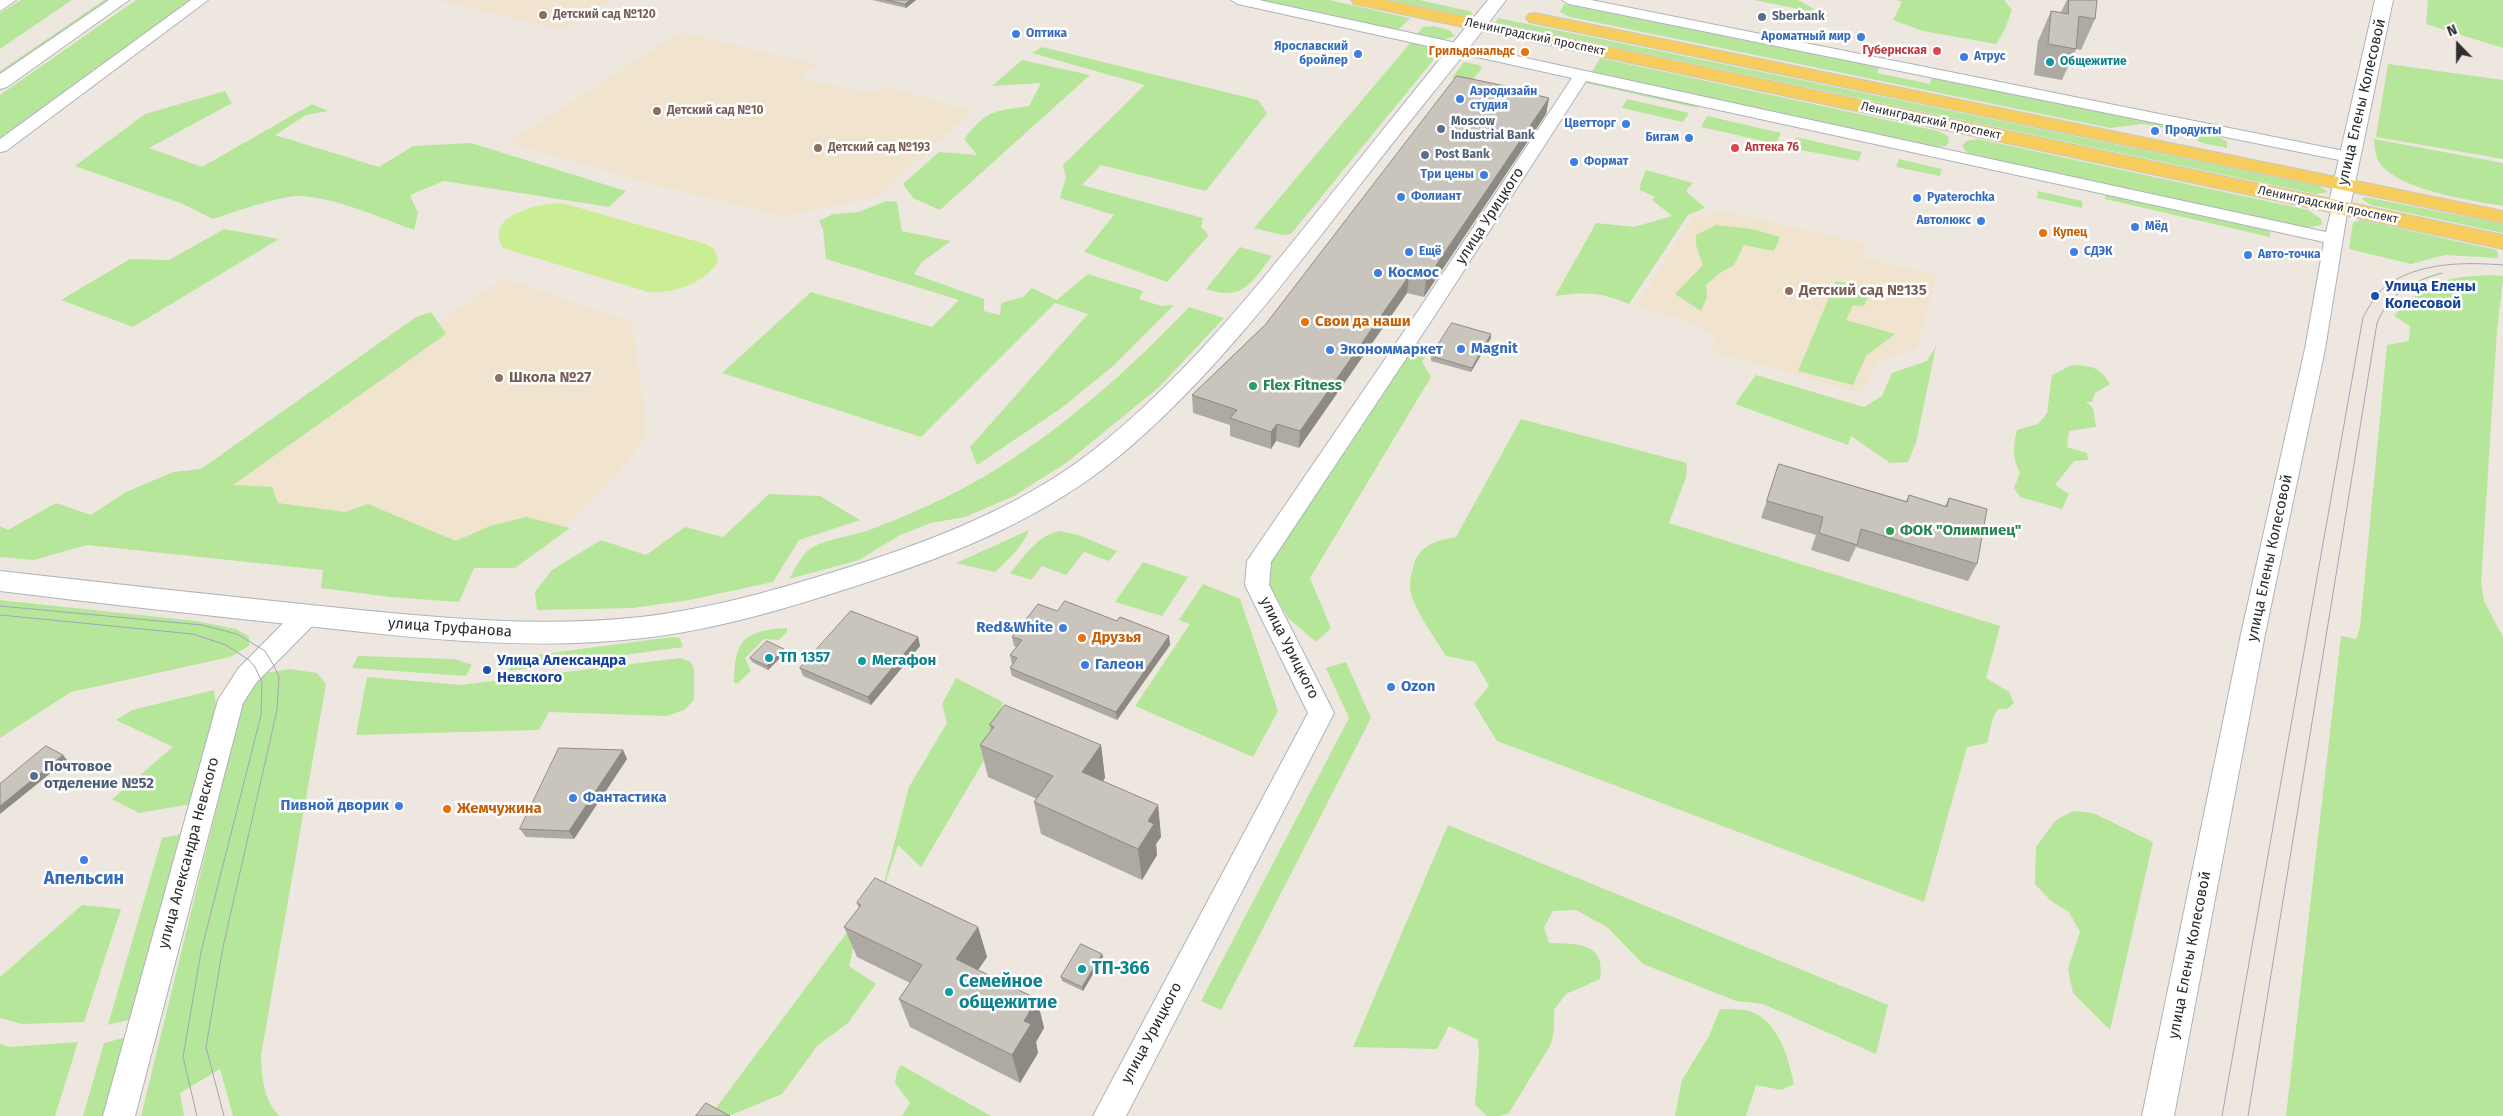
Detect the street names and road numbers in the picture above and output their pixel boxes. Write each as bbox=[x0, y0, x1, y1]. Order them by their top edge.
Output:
street label: Ленинградский проспект bbox=[1464, 15, 1606, 59]
street label: улица Елены Колесовой bbox=[2334, 17, 2390, 187]
street label: Ленинградский проспект bbox=[1860, 99, 2002, 143]
street label: улица Урицкого bbox=[1452, 164, 1528, 268]
street label: Ленинградский проспект bbox=[2257, 183, 2399, 227]
street label: улица Елены Колесовой bbox=[2243, 473, 2297, 643]
street label: улица Урицкого bbox=[1256, 594, 1322, 702]
street label: улица Труфанова bbox=[387, 615, 513, 641]
street label: улица Александра Невского bbox=[155, 755, 223, 951]
street label: улица Елены Колесовой bbox=[2165, 870, 2215, 1040]
street label: улица Урицкого bbox=[1118, 979, 1186, 1087]

